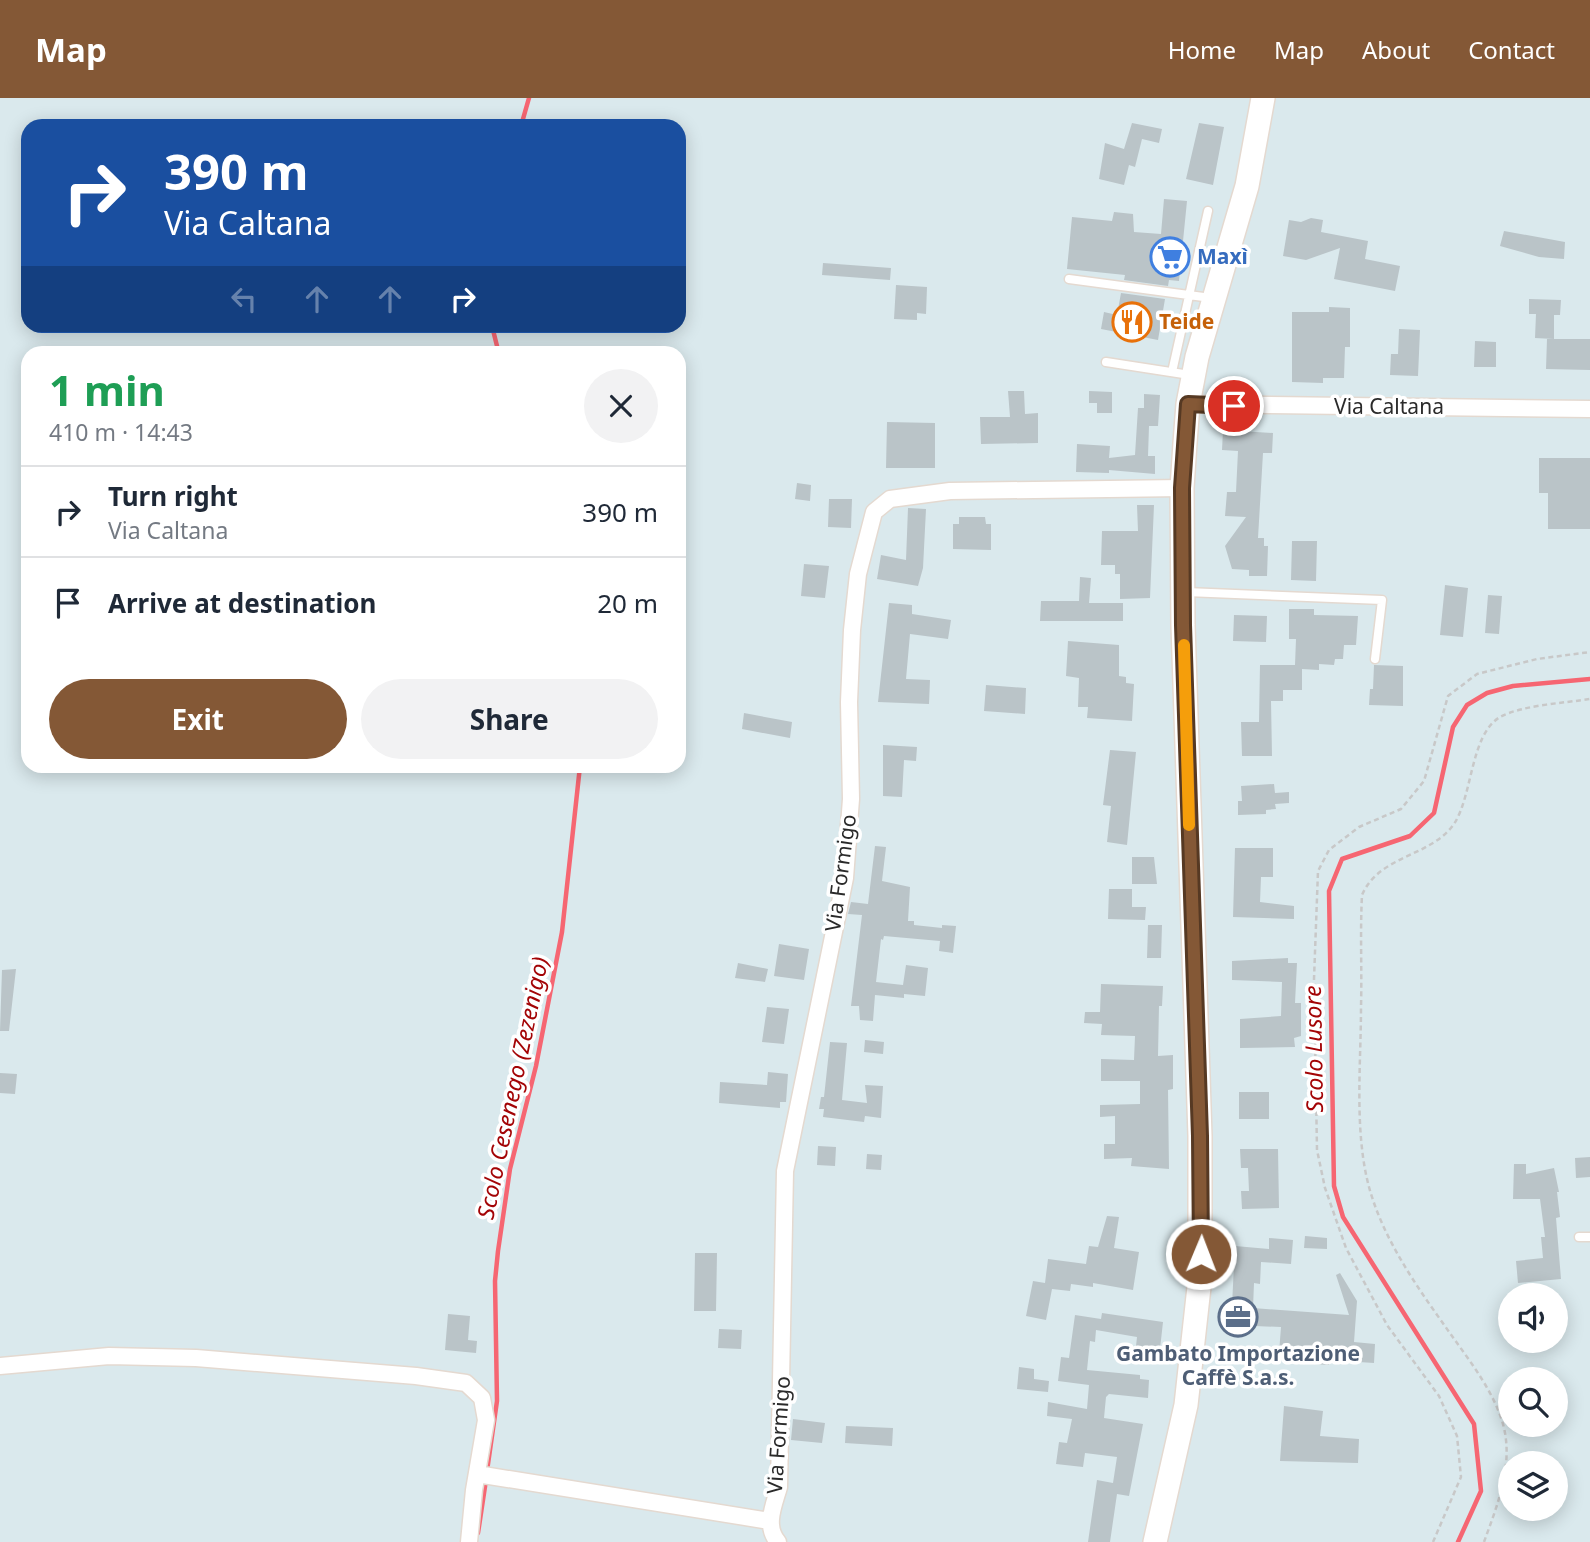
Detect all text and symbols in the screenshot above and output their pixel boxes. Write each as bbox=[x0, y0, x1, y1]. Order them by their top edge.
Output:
text: Map bbox=[35, 27, 107, 72]
text: Home bbox=[1168, 33, 1236, 66]
text: Map bbox=[1274, 33, 1324, 66]
text: About bbox=[1362, 33, 1430, 66]
text: Contact bbox=[1468, 33, 1555, 66]
text: 390 m bbox=[164, 138, 309, 204]
icon: right bbox=[49, 147, 140, 238]
text: Via Caltana bbox=[164, 201, 331, 244]
supermarket icon: Maxì bbox=[1149, 236, 1191, 278]
place label: Maxì bbox=[1197, 242, 1248, 270]
icon: left bbox=[225, 280, 263, 318]
icon: ahead bbox=[298, 280, 336, 318]
icon: ahead bbox=[371, 280, 409, 318]
icon: right bbox=[444, 280, 482, 318]
restaurant icon: Teide bbox=[1111, 301, 1153, 343]
place label: Teide bbox=[1159, 307, 1214, 335]
text: 1 min bbox=[49, 361, 165, 418]
button: close bbox=[584, 369, 658, 443]
pin bbox=[1204, 376, 1264, 436]
icon: arrive bbox=[1215, 387, 1253, 425]
street label: Via Caltana bbox=[1334, 392, 1444, 420]
text: 410 m · 14:43 bbox=[49, 416, 193, 448]
text: Turn right bbox=[108, 478, 238, 514]
icon: right bbox=[49, 493, 87, 531]
text: 390 m bbox=[582, 494, 658, 530]
text: Via Caltana bbox=[108, 514, 228, 546]
icon: arrive bbox=[49, 584, 87, 622]
text: Arrive at destination bbox=[108, 585, 377, 621]
text: 20 m bbox=[597, 585, 658, 621]
button: Exit bbox=[49, 679, 347, 759]
button: Share bbox=[361, 679, 658, 759]
street label: Via Formigo bbox=[818, 812, 862, 933]
water label: Scolo Cesenego (Zezenigo) bbox=[469, 954, 555, 1222]
water label: Scolo Lusore bbox=[1296, 985, 1330, 1113]
position arrow bbox=[1164, 1217, 1238, 1291]
map controls bbox=[1498, 1283, 1568, 1521]
button: sound bbox=[1498, 1283, 1568, 1353]
office icon: Gambato Importazione Caffè S.a.s. bbox=[1217, 1296, 1259, 1338]
place label: Gambato Importazione Caffè S.a.s. bbox=[1116, 1339, 1360, 1391]
button: search bbox=[1498, 1367, 1568, 1437]
street label: Via Formigo bbox=[760, 1375, 796, 1495]
button: layers bbox=[1498, 1451, 1568, 1521]

